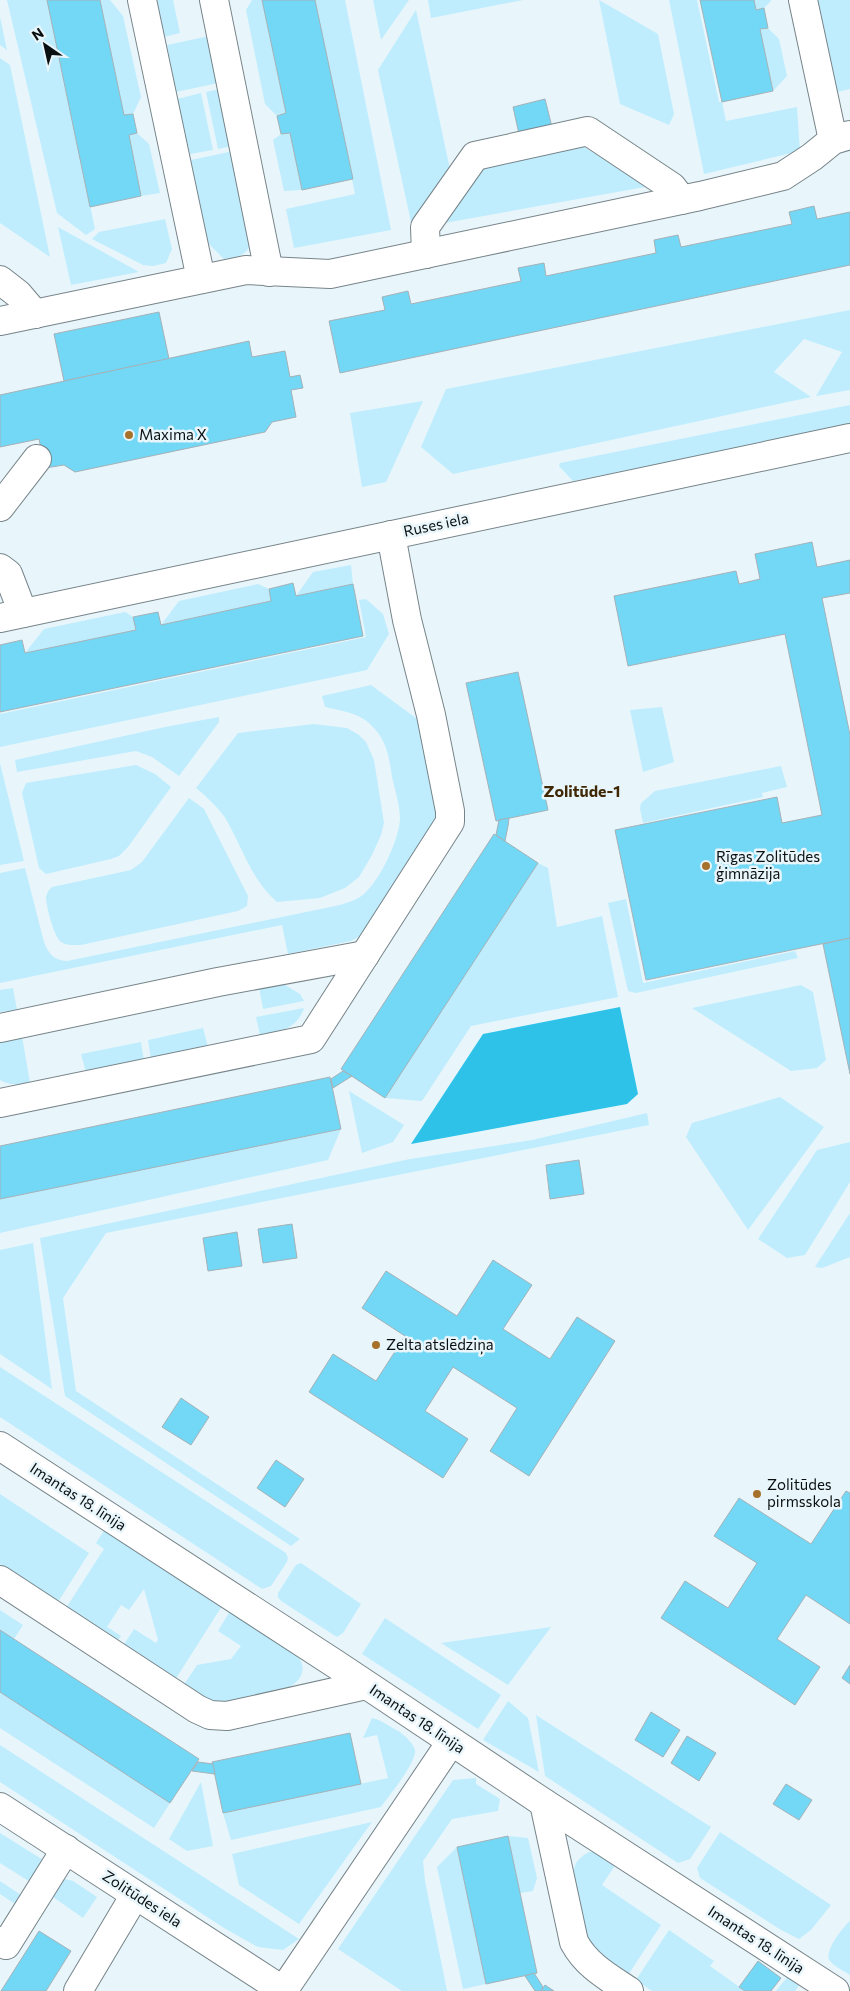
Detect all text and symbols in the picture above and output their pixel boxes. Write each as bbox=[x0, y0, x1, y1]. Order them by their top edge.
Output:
north arrow bbox=[20, 20, 70, 70]
text: N bbox=[28, 24, 47, 44]
place label: Maxima X bbox=[139, 425, 207, 443]
marker: Maxima X bbox=[123, 429, 135, 441]
street label: Ruses iela bbox=[402, 508, 470, 540]
district label: Zolitūde-1 bbox=[543, 781, 621, 800]
place label: Rīgas Zolitūdes ģimnāzija bbox=[716, 847, 820, 882]
marker: Rīgas Zolitūdes ģimnāzija bbox=[700, 860, 712, 872]
place label: Zelta atslēdziņa bbox=[386, 1335, 494, 1355]
marker: Zelta atslēdziņa bbox=[370, 1339, 382, 1351]
street label: Imantas 18. līnija bbox=[27, 1458, 130, 1534]
place label: Zolitūdes pirmsskola bbox=[767, 1475, 841, 1510]
marker: Zolitūdes pirmsskola bbox=[751, 1488, 763, 1500]
street label: Imantas 18. līnija bbox=[367, 1680, 469, 1757]
street label: Zolitūdes iela bbox=[100, 1866, 186, 1930]
street label: Imantas 18. līnija bbox=[705, 1901, 808, 1977]

